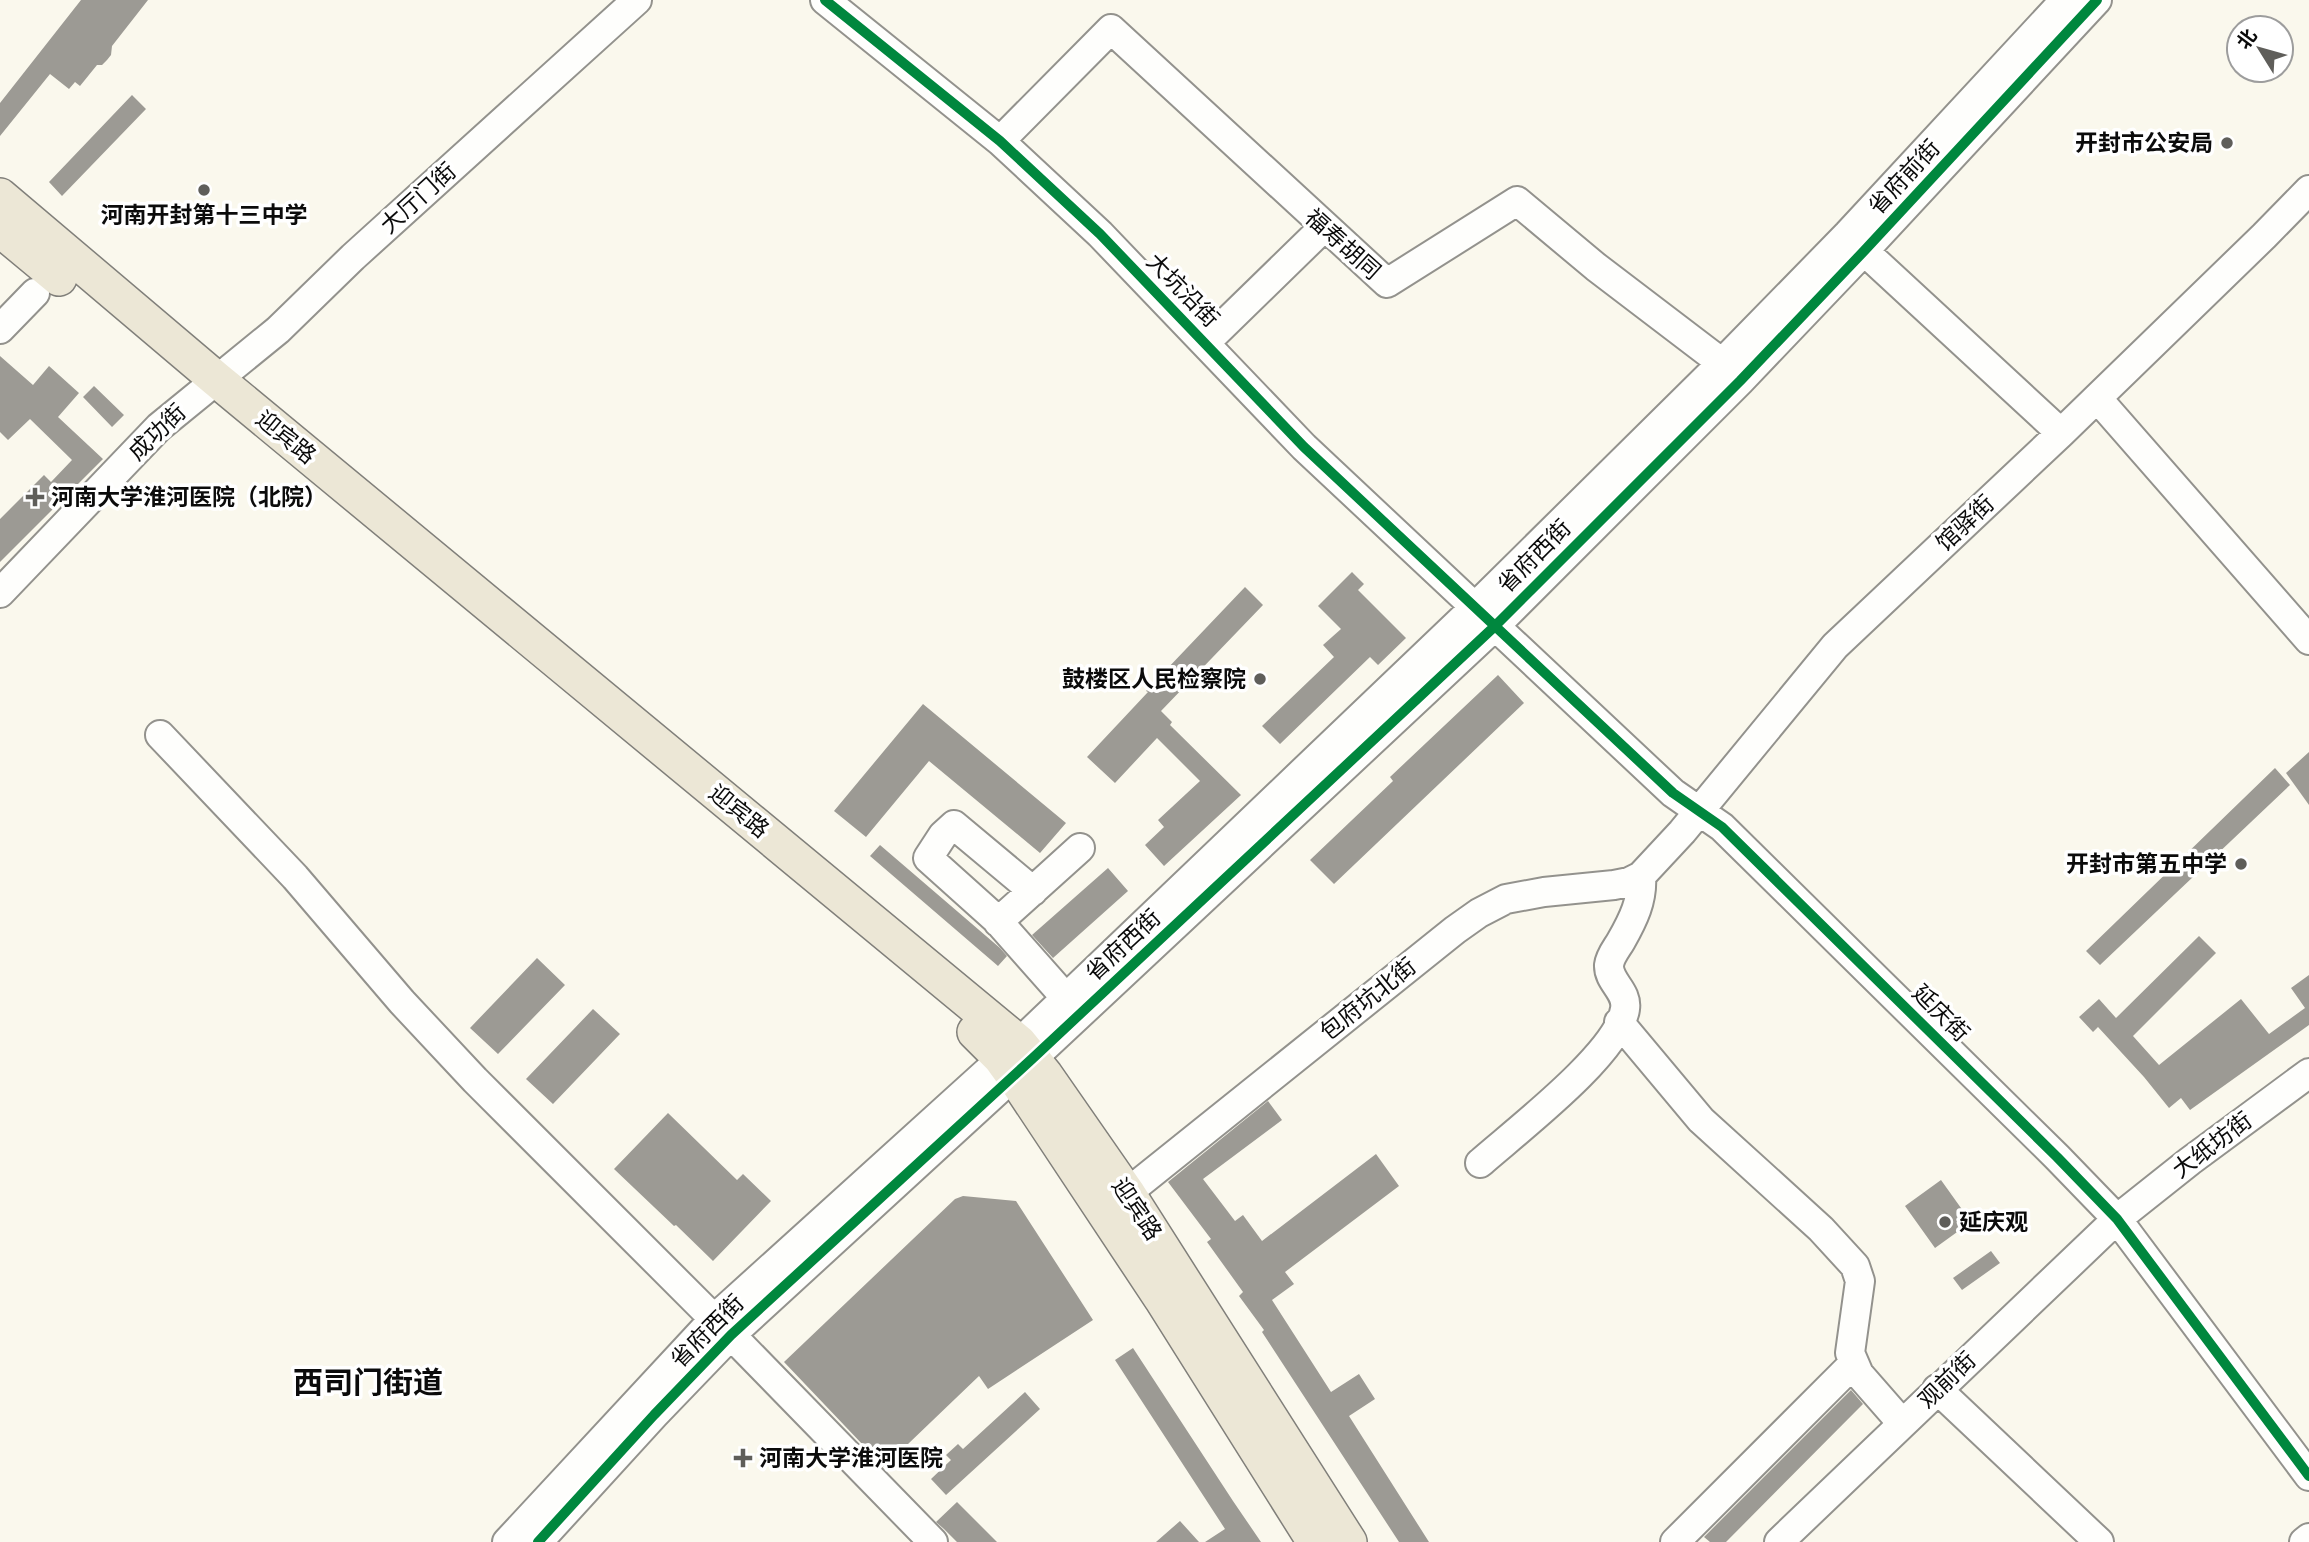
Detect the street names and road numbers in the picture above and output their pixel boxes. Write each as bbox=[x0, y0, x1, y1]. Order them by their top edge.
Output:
street label: 省府前街 bbox=[1860, 132, 1946, 221]
street label: 大厅门街 bbox=[372, 155, 462, 240]
street label: 福寿胡同 bbox=[1299, 201, 1389, 286]
street label: 大坑沿街 bbox=[1140, 245, 1227, 334]
street label: 成功街 bbox=[120, 396, 192, 467]
street label: 迎宾路 bbox=[250, 402, 324, 470]
street label: 馆驿街 bbox=[1928, 487, 2000, 557]
street label: 省府西街 bbox=[1489, 511, 1577, 599]
street label: 迎宾路 bbox=[703, 776, 777, 844]
street label: 省府西街 bbox=[1078, 901, 1167, 987]
street label: 包府坑北街 bbox=[1313, 950, 1422, 1047]
street label: 延庆街 bbox=[1906, 977, 1977, 1048]
street label: 大纸坊街 bbox=[2165, 1104, 2258, 1185]
street label: 迎宾路 bbox=[1105, 1171, 1170, 1246]
street label: 省府西街 bbox=[662, 1286, 750, 1374]
street label: 观前街 bbox=[1910, 1344, 1982, 1415]

